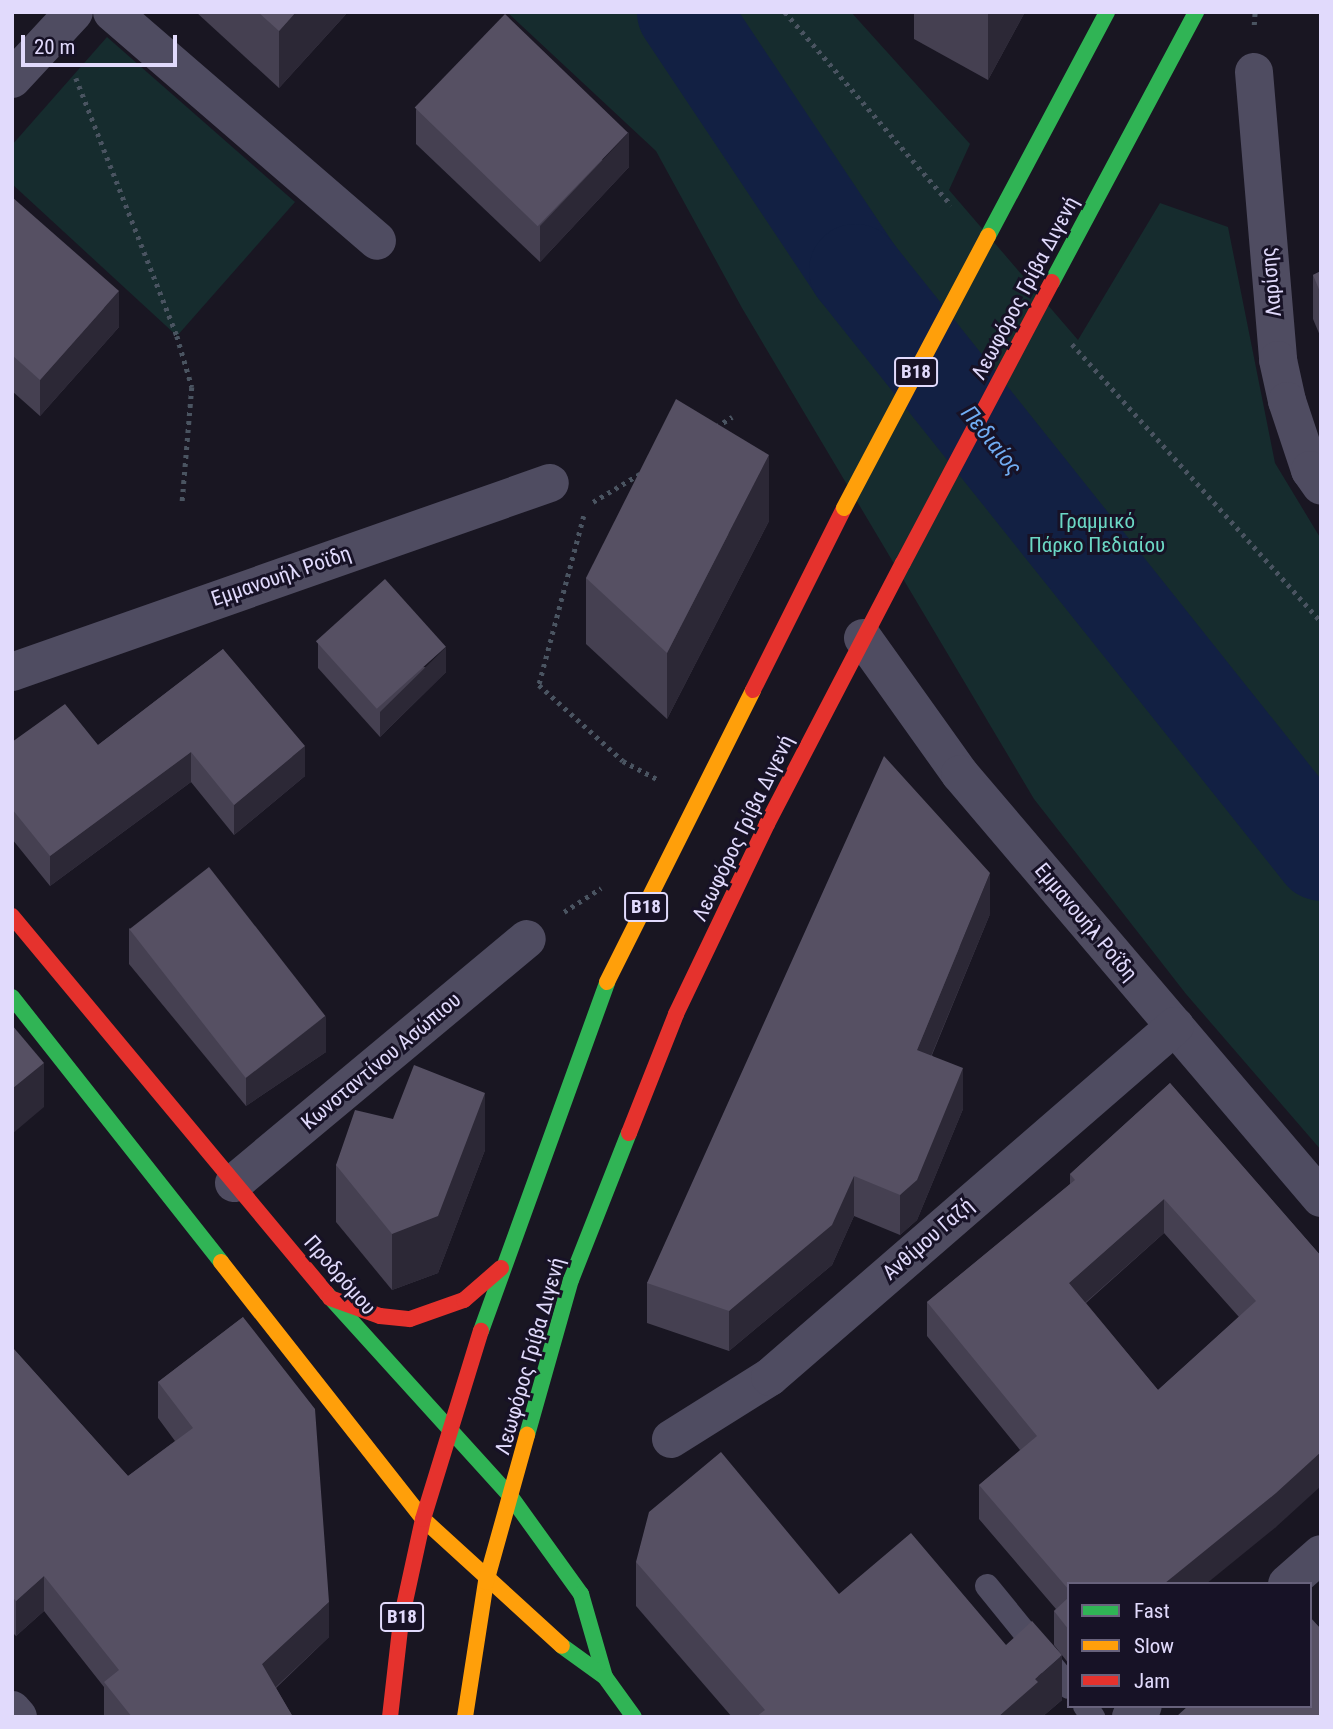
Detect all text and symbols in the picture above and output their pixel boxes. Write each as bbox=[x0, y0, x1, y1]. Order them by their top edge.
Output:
scale bar bbox=[24, 21, 180, 65]
text: 20 m bbox=[34, 35, 75, 59]
street label: Λεωφόρος Γρίβα Διγενή bbox=[966, 192, 1084, 384]
street label: Λαρίσης bbox=[1255, 246, 1287, 318]
road number: B18 bbox=[893, 356, 939, 388]
water label: Πεδιαίος bbox=[955, 401, 1027, 481]
park label: Γραμμικό Πάρκο Πεδιαίου bbox=[1029, 508, 1165, 558]
street label: Εμμανουήλ Ροϊδη bbox=[208, 540, 354, 612]
street label: Λεωφόρος Γρίβα Διγενή bbox=[687, 731, 799, 925]
street label: Εμμανουήλ Ροΐδη bbox=[1029, 858, 1143, 986]
road number: B18 bbox=[623, 892, 669, 923]
street label: Κωνσταντίνου Ασώπιου bbox=[296, 987, 466, 1135]
street label: Ανθίμου Γαζή bbox=[877, 1193, 979, 1285]
street label: Προδρόμου bbox=[299, 1230, 381, 1320]
street label: Λεωφόρος Γρίβα Διγενή bbox=[490, 1255, 570, 1457]
legend bbox=[1067, 1582, 1312, 1708]
text: Fast bbox=[1134, 1599, 1170, 1623]
road number: B18 bbox=[379, 1602, 425, 1632]
text: Slow bbox=[1134, 1634, 1174, 1658]
text: Jam bbox=[1134, 1669, 1170, 1693]

